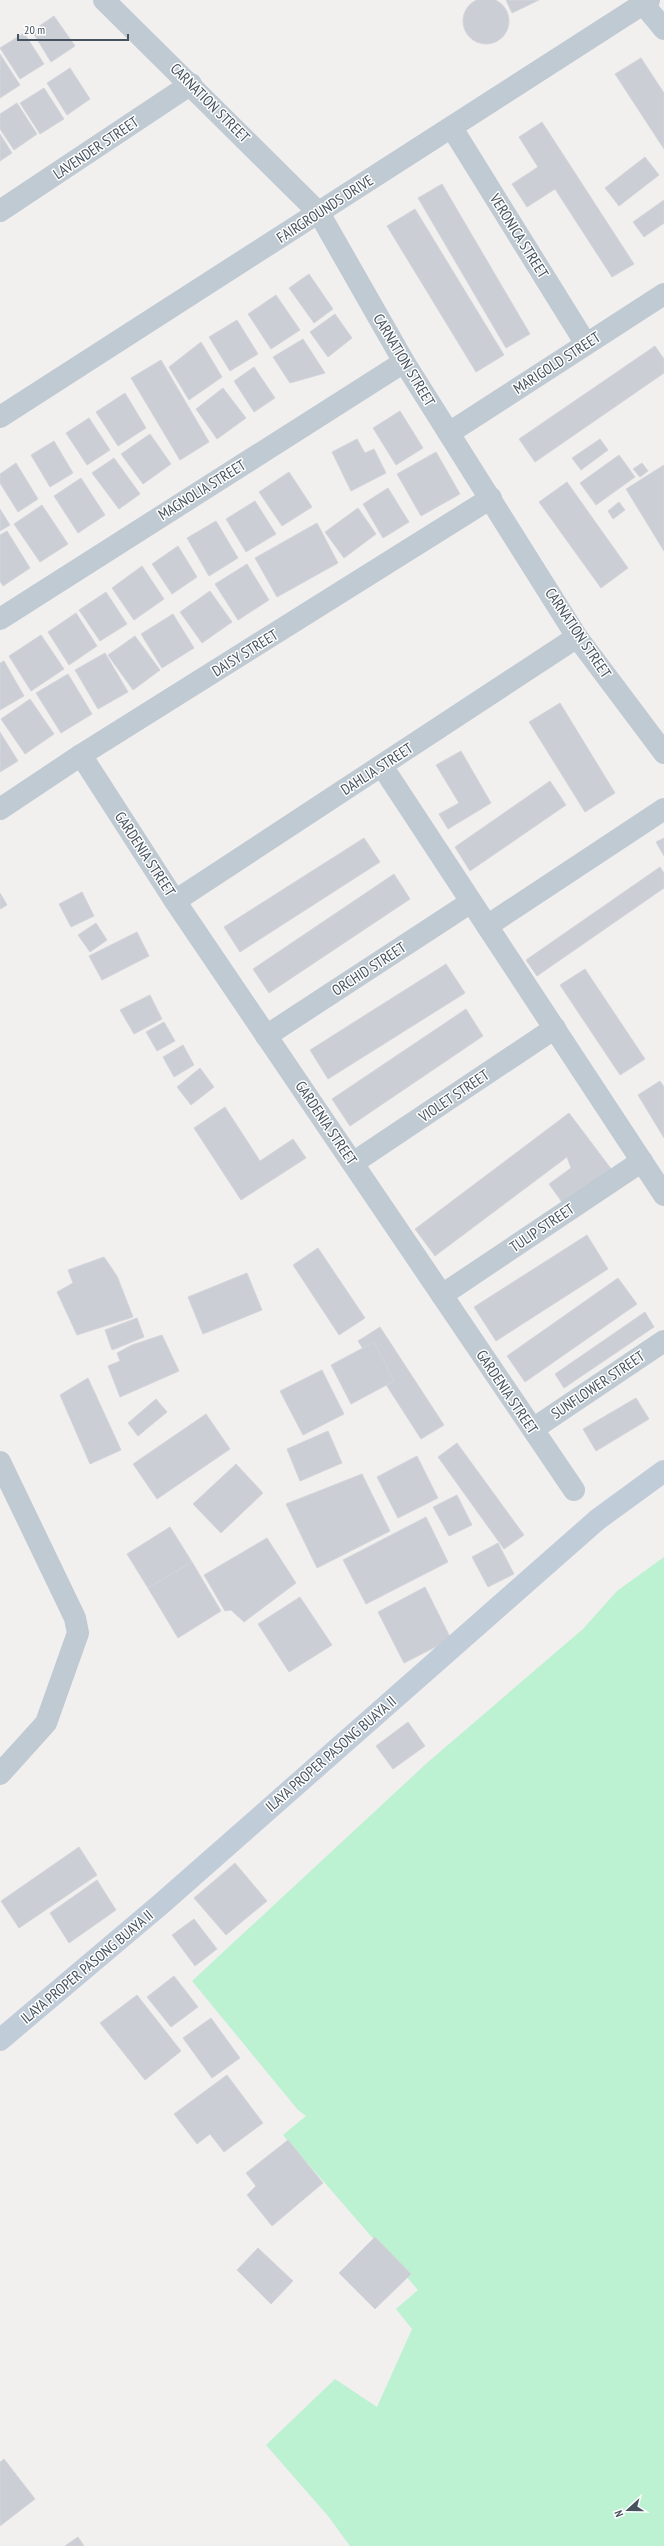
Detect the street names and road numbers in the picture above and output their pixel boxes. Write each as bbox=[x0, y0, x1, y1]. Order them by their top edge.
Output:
street label: CARNATION STREET bbox=[167, 59, 254, 147]
street label: LAVENDER STREET bbox=[49, 112, 142, 183]
street label: FAIRGROUNDS DRIVE bbox=[273, 170, 377, 247]
street label: VERONICA STREET bbox=[485, 189, 553, 282]
street label: CARNATION STREET bbox=[369, 310, 440, 410]
street label: MARIGOLD STREET bbox=[510, 327, 604, 398]
street label: MAGNOLIA STREET bbox=[155, 455, 249, 524]
street label: CARNATION STREET bbox=[541, 584, 616, 682]
street label: DAISY STREET bbox=[208, 625, 281, 680]
street label: DAHLIA STREET bbox=[337, 738, 417, 799]
street label: GARDENIA STREET bbox=[111, 808, 180, 900]
street label: ORCHID STREET bbox=[328, 937, 410, 1000]
street label: VIOLET STREET bbox=[414, 1065, 493, 1127]
street label: GARDENIA STREET bbox=[291, 1077, 362, 1169]
street label: TULIP STREET bbox=[506, 1199, 578, 1256]
street label: GARDENIA STREET bbox=[472, 1346, 543, 1438]
street label: SUNFLOWER STREET bbox=[547, 1346, 648, 1423]
street label: ILAYA PROPER PASONG BUAYA II bbox=[261, 1692, 400, 1816]
street label: ILAYA PROPER PASONG BUAYA II bbox=[16, 1906, 157, 2028]

